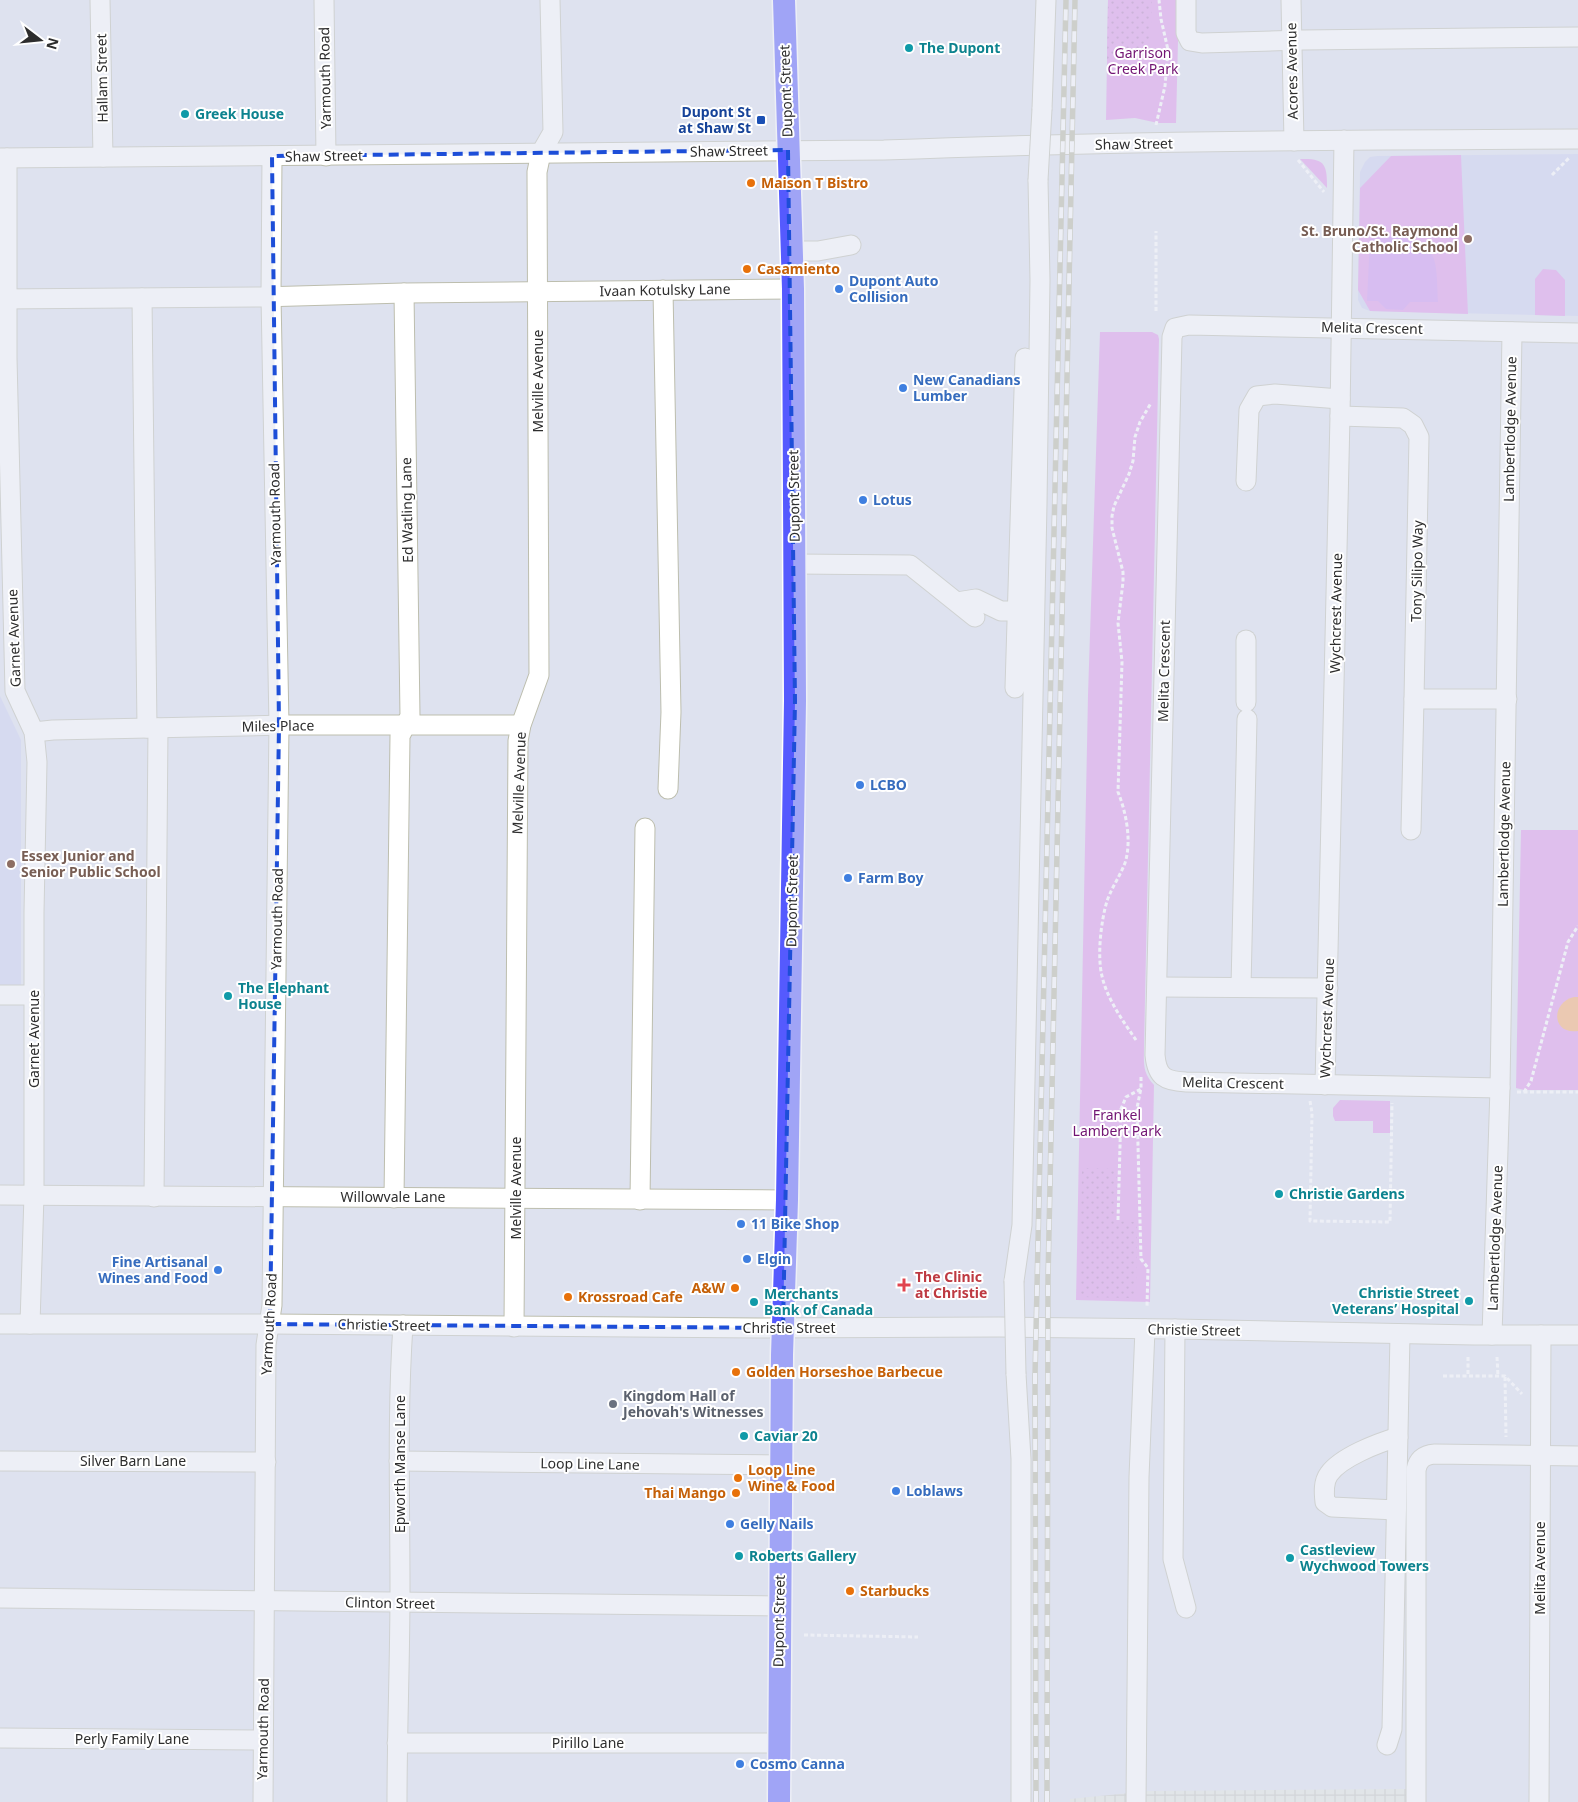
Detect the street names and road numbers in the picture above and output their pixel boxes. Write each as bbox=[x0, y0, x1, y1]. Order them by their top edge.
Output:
street label: Acores Avenue bbox=[1281, 22, 1302, 120]
street label: Yarmouth Road bbox=[314, 27, 335, 129]
street label: Hallam Street bbox=[91, 33, 112, 123]
street label: Dupont Street bbox=[774, 45, 797, 138]
street label: Shaw Street bbox=[1095, 133, 1173, 154]
street label: Shaw Street bbox=[690, 140, 768, 161]
street label: Shaw Street bbox=[285, 145, 363, 166]
street label: Ivaan Kotulsky Lane bbox=[599, 279, 731, 300]
street label: Melita Crescent bbox=[1321, 317, 1423, 338]
street label: Melville Avenue bbox=[528, 329, 547, 432]
street label: Lambertlodge Avenue bbox=[1499, 356, 1520, 502]
street label: Dupont Street bbox=[783, 450, 804, 542]
street label: Ed Watling Lane bbox=[396, 457, 417, 563]
street label: Yarmouth Road bbox=[264, 463, 285, 565]
street label: Tony Silipo Way bbox=[1406, 519, 1427, 622]
street label: Wychcrest Avenue bbox=[1325, 553, 1346, 673]
street label: Garnet Avenue bbox=[2, 589, 25, 687]
street label: Melita Crescent bbox=[1153, 620, 1174, 722]
street label: Miles Place bbox=[241, 715, 315, 736]
street label: Melville Avenue bbox=[507, 731, 530, 835]
street label: Lambertlodge Avenue bbox=[1493, 761, 1514, 907]
street label: Dupont Street bbox=[781, 855, 802, 947]
street label: Yarmouth Road bbox=[266, 868, 287, 970]
street label: Wychcrest Avenue bbox=[1315, 957, 1338, 1078]
street label: Garnet Avenue bbox=[24, 990, 43, 1088]
street label: Melita Crescent bbox=[1182, 1072, 1284, 1093]
street label: Melville Avenue bbox=[506, 1136, 525, 1239]
street label: Lambertlodge Avenue bbox=[1482, 1165, 1507, 1311]
street label: Willowvale Lane bbox=[341, 1187, 446, 1206]
street label: Yarmouth Road bbox=[256, 1273, 281, 1375]
street label: Christie Street bbox=[337, 1314, 431, 1335]
street label: Christie Street bbox=[743, 1318, 835, 1337]
street label: Christie Street bbox=[1147, 1319, 1241, 1340]
street label: Epworth Manse Lane bbox=[390, 1395, 409, 1533]
street label: Silver Barn Lane bbox=[80, 1451, 186, 1470]
street label: Loop Line Lane bbox=[540, 1453, 640, 1474]
street label: Melita Avenue bbox=[1530, 1521, 1549, 1615]
street label: Dupont Street bbox=[768, 1575, 789, 1667]
street label: Clinton Street bbox=[345, 1592, 435, 1613]
street label: Yarmouth Road bbox=[252, 1678, 273, 1780]
street label: Perly Family Lane bbox=[75, 1729, 189, 1748]
street label: Pirillo Lane bbox=[552, 1733, 624, 1752]

